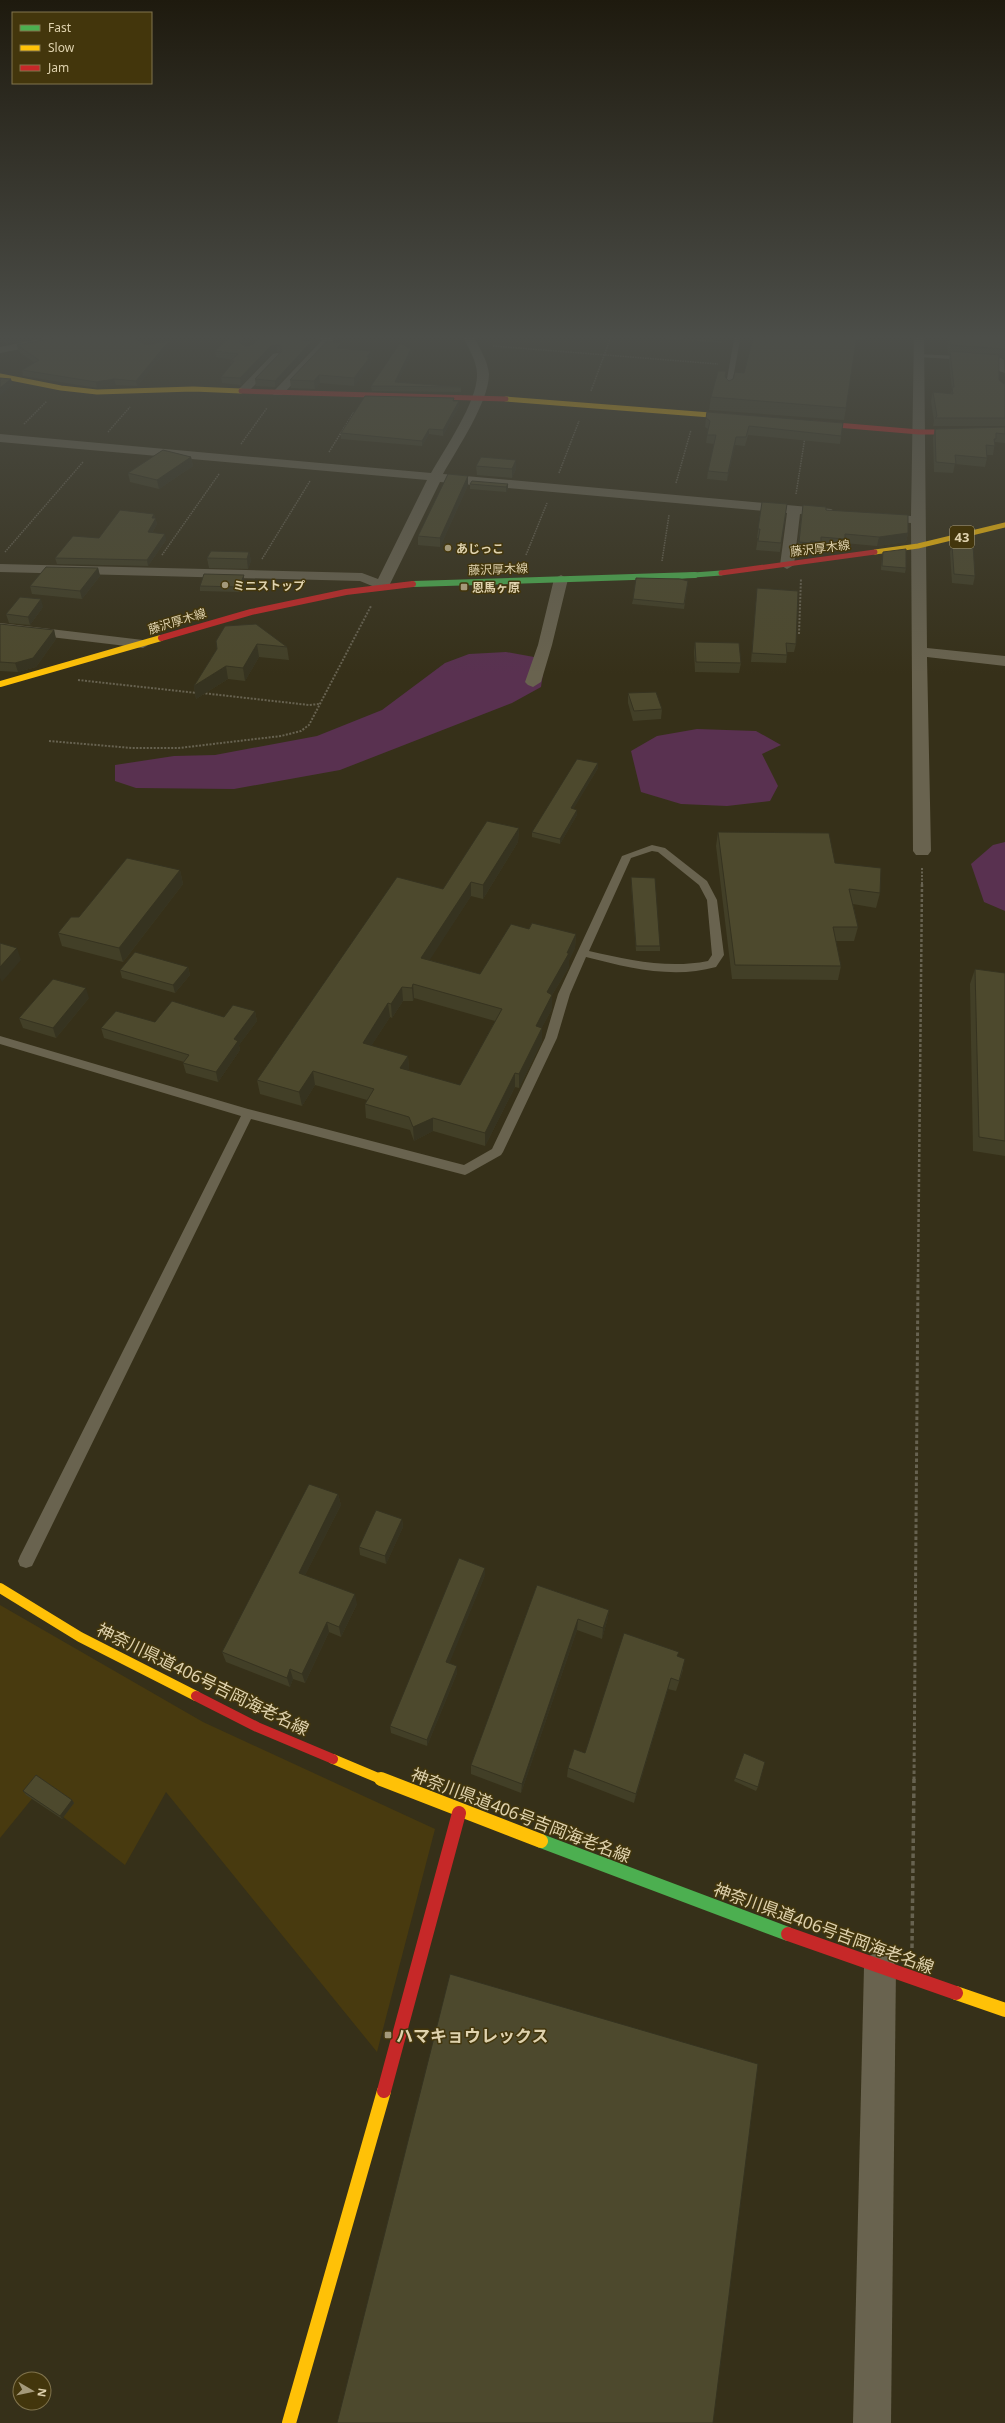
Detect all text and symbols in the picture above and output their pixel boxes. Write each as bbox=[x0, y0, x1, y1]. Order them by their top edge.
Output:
legend bbox=[12, 12, 152, 84]
text: Fast bbox=[48, 19, 72, 36]
text: Slow bbox=[48, 39, 75, 56]
text: Jam bbox=[47, 59, 69, 76]
road number: 43 bbox=[950, 526, 974, 548]
street label: 藤沢厚木線 bbox=[789, 536, 851, 560]
place label: あじっこ bbox=[456, 540, 504, 557]
marker: あじっこ bbox=[443, 543, 453, 553]
street label: 藤沢厚木線 bbox=[468, 559, 528, 579]
place label: ミニストップ bbox=[233, 577, 305, 594]
place label: 恩馬ヶ原 bbox=[472, 579, 520, 596]
marker: ミニストップ bbox=[220, 580, 230, 590]
marker: 恩馬ヶ原 bbox=[459, 582, 469, 592]
street label: 藤沢厚木線 bbox=[146, 604, 208, 638]
street label: 神奈川県道406号吉岡海老名線 bbox=[93, 1618, 313, 1740]
street label: 神奈川県道406号吉岡海老名線 bbox=[408, 1762, 634, 1868]
street label: 神奈川県道406号吉岡海老名線 bbox=[711, 1877, 937, 1979]
place label: ハマキョウレックス bbox=[396, 2024, 549, 2047]
marker: ハマキョウレックス bbox=[383, 2030, 393, 2040]
north arrow bbox=[12, 2371, 52, 2411]
text: N bbox=[34, 2387, 50, 2398]

